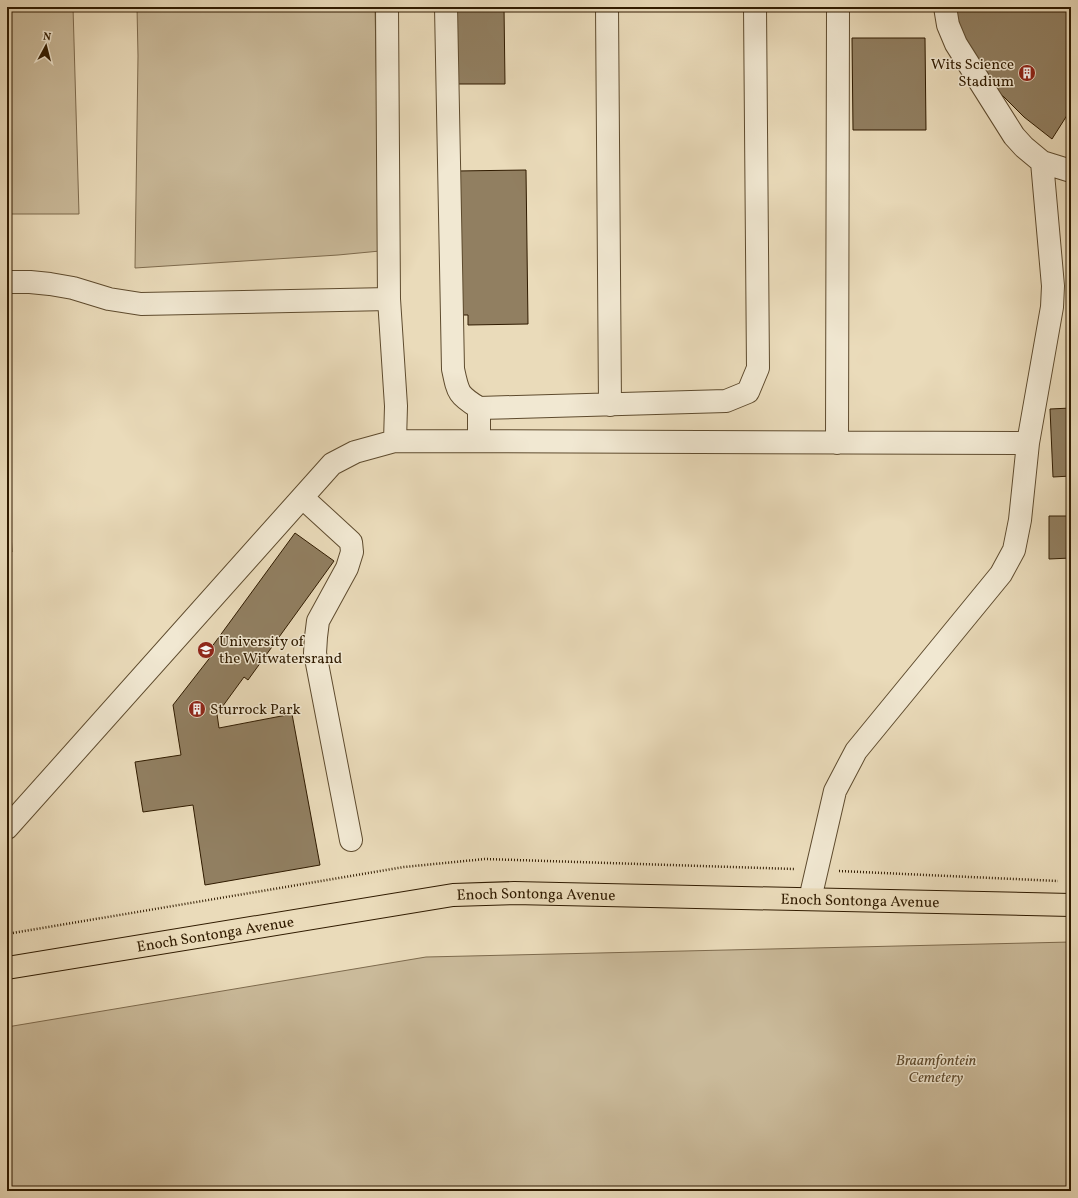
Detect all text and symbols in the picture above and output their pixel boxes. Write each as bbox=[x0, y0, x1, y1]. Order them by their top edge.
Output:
north arrow bbox=[26, 26, 66, 66]
text: N bbox=[42, 30, 52, 45]
place label: Wits Science Stadium bbox=[931, 55, 1014, 93]
building icon: Wits Science Stadium bbox=[1017, 63, 1037, 83]
place label: University of the Witwatersrand bbox=[219, 632, 342, 670]
school or university icon: University of the Witwatersrand bbox=[196, 640, 216, 660]
building icon: Sturrock Park bbox=[187, 699, 207, 719]
place label: Sturrock Park bbox=[210, 700, 301, 721]
street label: Enoch Sontonga Avenue bbox=[456, 884, 616, 907]
street label: Enoch Sontonga Avenue bbox=[780, 890, 940, 914]
street label: Enoch Sontonga Avenue bbox=[135, 912, 296, 959]
park label: Braamfontein Cemetery bbox=[896, 1051, 977, 1089]

